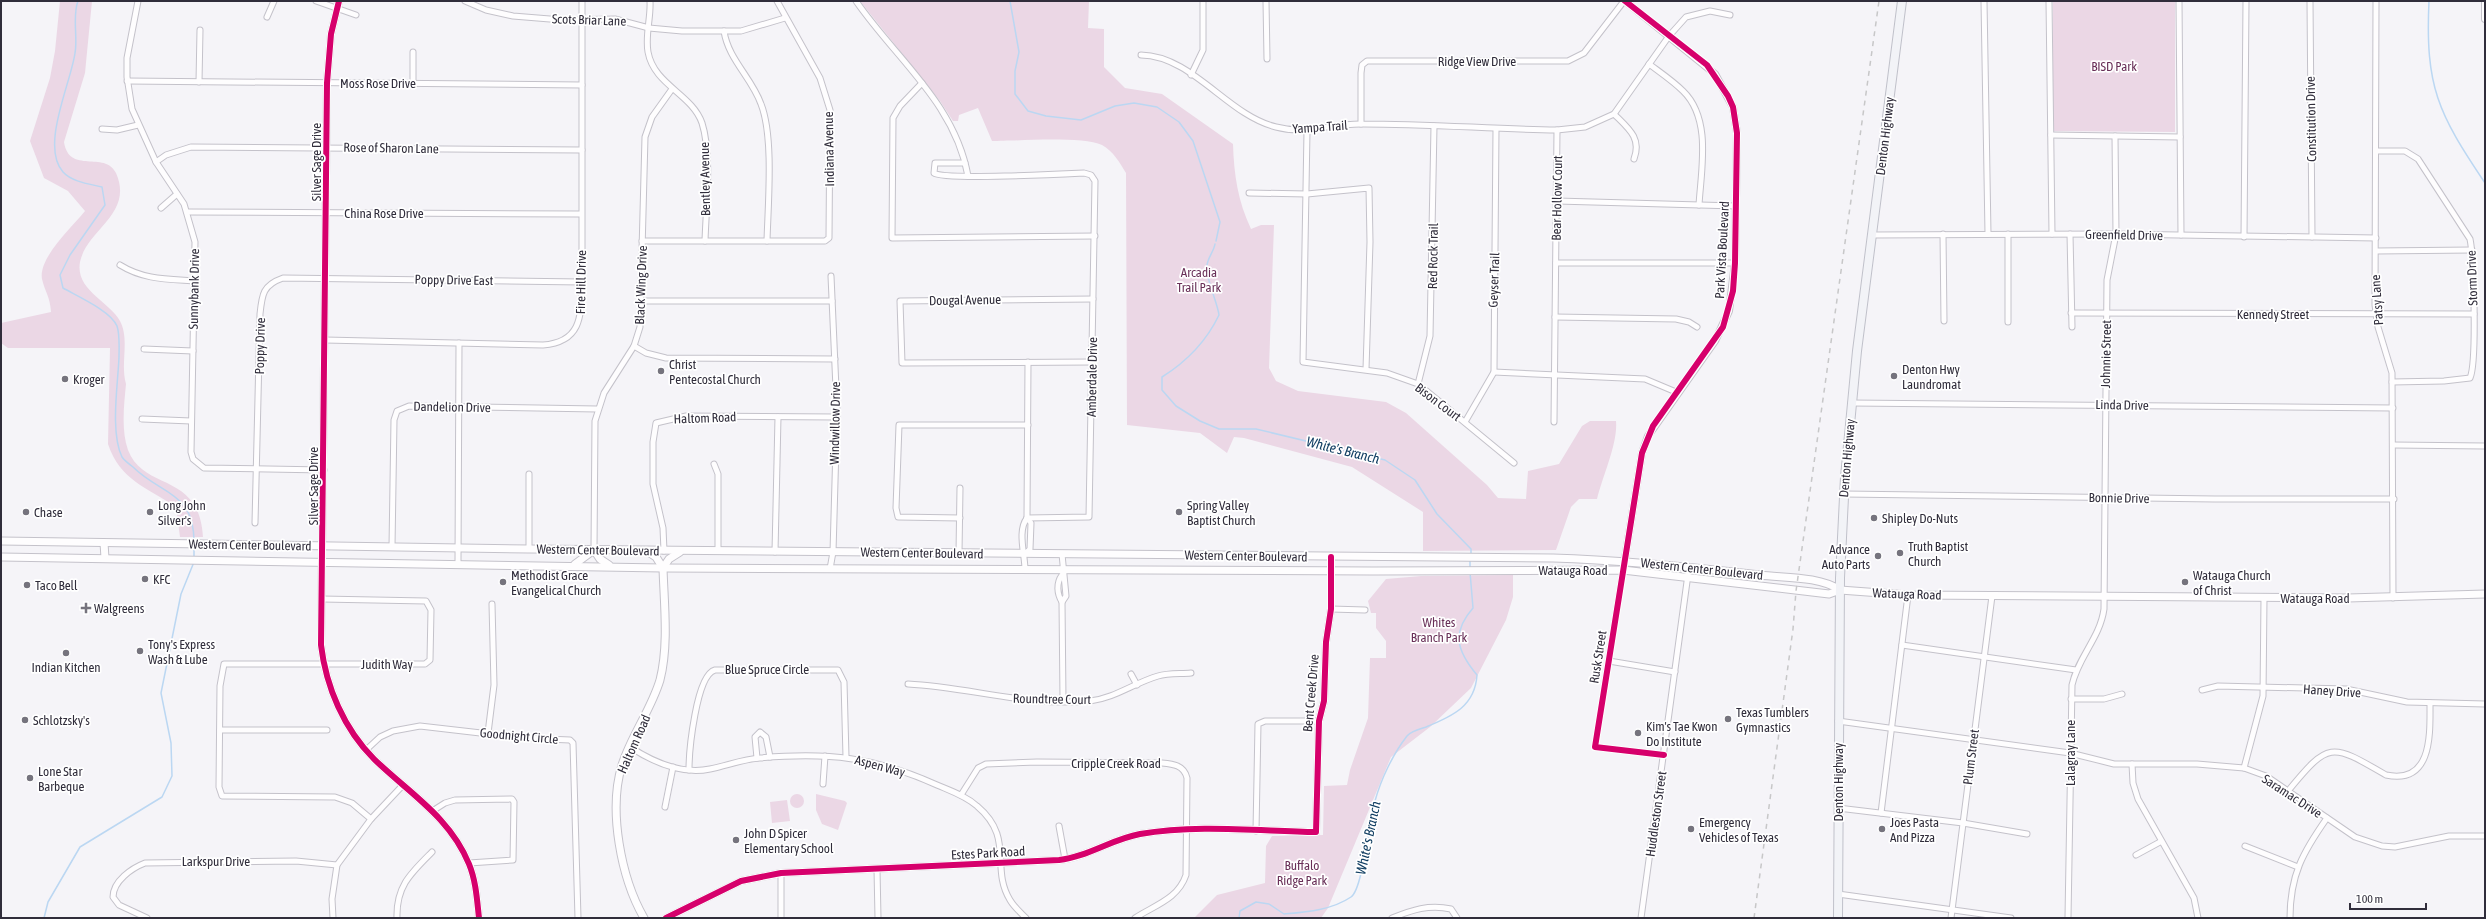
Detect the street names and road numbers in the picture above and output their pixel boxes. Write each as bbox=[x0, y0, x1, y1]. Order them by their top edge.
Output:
street label: Scots Briar Lane bbox=[552, 11, 627, 29]
street label: Ridge View Drive bbox=[1438, 54, 1516, 69]
street label: Moss Rose Drive bbox=[340, 76, 416, 91]
street label: Constitution Drive bbox=[2303, 76, 2319, 162]
street label: Denton Highway bbox=[1873, 95, 1897, 176]
street label: Indiana Avenue bbox=[821, 111, 837, 187]
street label: Yampa Trail bbox=[1292, 118, 1349, 136]
street label: Silver Sage Drive bbox=[309, 123, 324, 201]
street label: Rose of Sharon Lane bbox=[343, 140, 439, 156]
street label: Bentley Avenue bbox=[697, 142, 713, 216]
street label: Bear Hollow Court bbox=[1549, 155, 1565, 241]
street label: Park Vista Boulevard bbox=[1712, 201, 1732, 299]
street label: China Rose Drive bbox=[344, 206, 424, 221]
street label: Red Rock Trail bbox=[1425, 222, 1441, 289]
street label: Greenfield Drive bbox=[2085, 227, 2163, 243]
street label: Black Wing Drive bbox=[632, 245, 650, 325]
street label: Sunnybank Drive bbox=[186, 248, 202, 330]
street label: Fire Hill Drive bbox=[573, 250, 589, 314]
street label: Storm Drive bbox=[2464, 250, 2480, 306]
street label: Geyser Trail bbox=[1486, 252, 1502, 308]
street label: Poppy Drive East bbox=[415, 272, 494, 288]
street label: Patsy Lane bbox=[2368, 274, 2386, 326]
street label: Dougal Avenue bbox=[929, 292, 1001, 308]
street label: Kennedy Street bbox=[2237, 307, 2309, 322]
street label: Poppy Drive bbox=[252, 317, 268, 375]
street label: Johnnie Street bbox=[2098, 319, 2114, 388]
street label: Amberdale Drive bbox=[1084, 337, 1100, 417]
street label: Bison Court bbox=[1412, 380, 1464, 424]
street label: Windwillow Drive bbox=[827, 381, 843, 465]
street label: Linda Drive bbox=[2095, 397, 2149, 413]
street label: Dandelion Drive bbox=[413, 399, 491, 415]
street label: Haltom Road bbox=[673, 409, 737, 427]
street label: Denton Highway bbox=[1836, 417, 1858, 498]
street label: Silver Sage Drive bbox=[306, 447, 321, 525]
street label: Bonnie Drive bbox=[2088, 490, 2150, 506]
street label: Western Center Boulevard bbox=[188, 536, 312, 554]
street label: Western Center Boulevard bbox=[536, 541, 660, 559]
street label: Western Center Boulevard bbox=[860, 544, 984, 562]
street label: Western Center Boulevard bbox=[1184, 547, 1308, 565]
street label: Western Center Boulevard bbox=[1640, 555, 1764, 583]
street label: Watauga Road bbox=[1538, 563, 1608, 578]
street label: Watauga Road bbox=[1872, 585, 1942, 603]
street label: Watauga Road bbox=[2280, 591, 2350, 606]
street label: Rusk Street bbox=[1586, 629, 1610, 685]
street label: Bent Creek Drive bbox=[1300, 653, 1322, 733]
street label: Judith Way bbox=[361, 657, 414, 672]
street label: Blue Spruce Circle bbox=[725, 662, 809, 677]
street label: Haney Drive bbox=[2303, 681, 2362, 701]
street label: Roundtree Court bbox=[1013, 691, 1091, 707]
street label: Haltom Road bbox=[614, 712, 654, 776]
street label: Lalagray Lane bbox=[2063, 720, 2078, 786]
street label: Goodnight Circle bbox=[479, 725, 559, 747]
street label: Plum Street bbox=[1960, 728, 1982, 786]
street label: Denton Highway bbox=[1831, 742, 1846, 821]
street label: Aspen Way bbox=[853, 752, 907, 780]
street label: Cripple Creek Road bbox=[1071, 756, 1161, 771]
street label: Huddleston Street bbox=[1643, 770, 1669, 858]
street label: Saramac Drive bbox=[2259, 771, 2325, 821]
street label: Estes Park Road bbox=[950, 844, 1026, 862]
street label: Larkspur Drive bbox=[182, 854, 250, 869]

